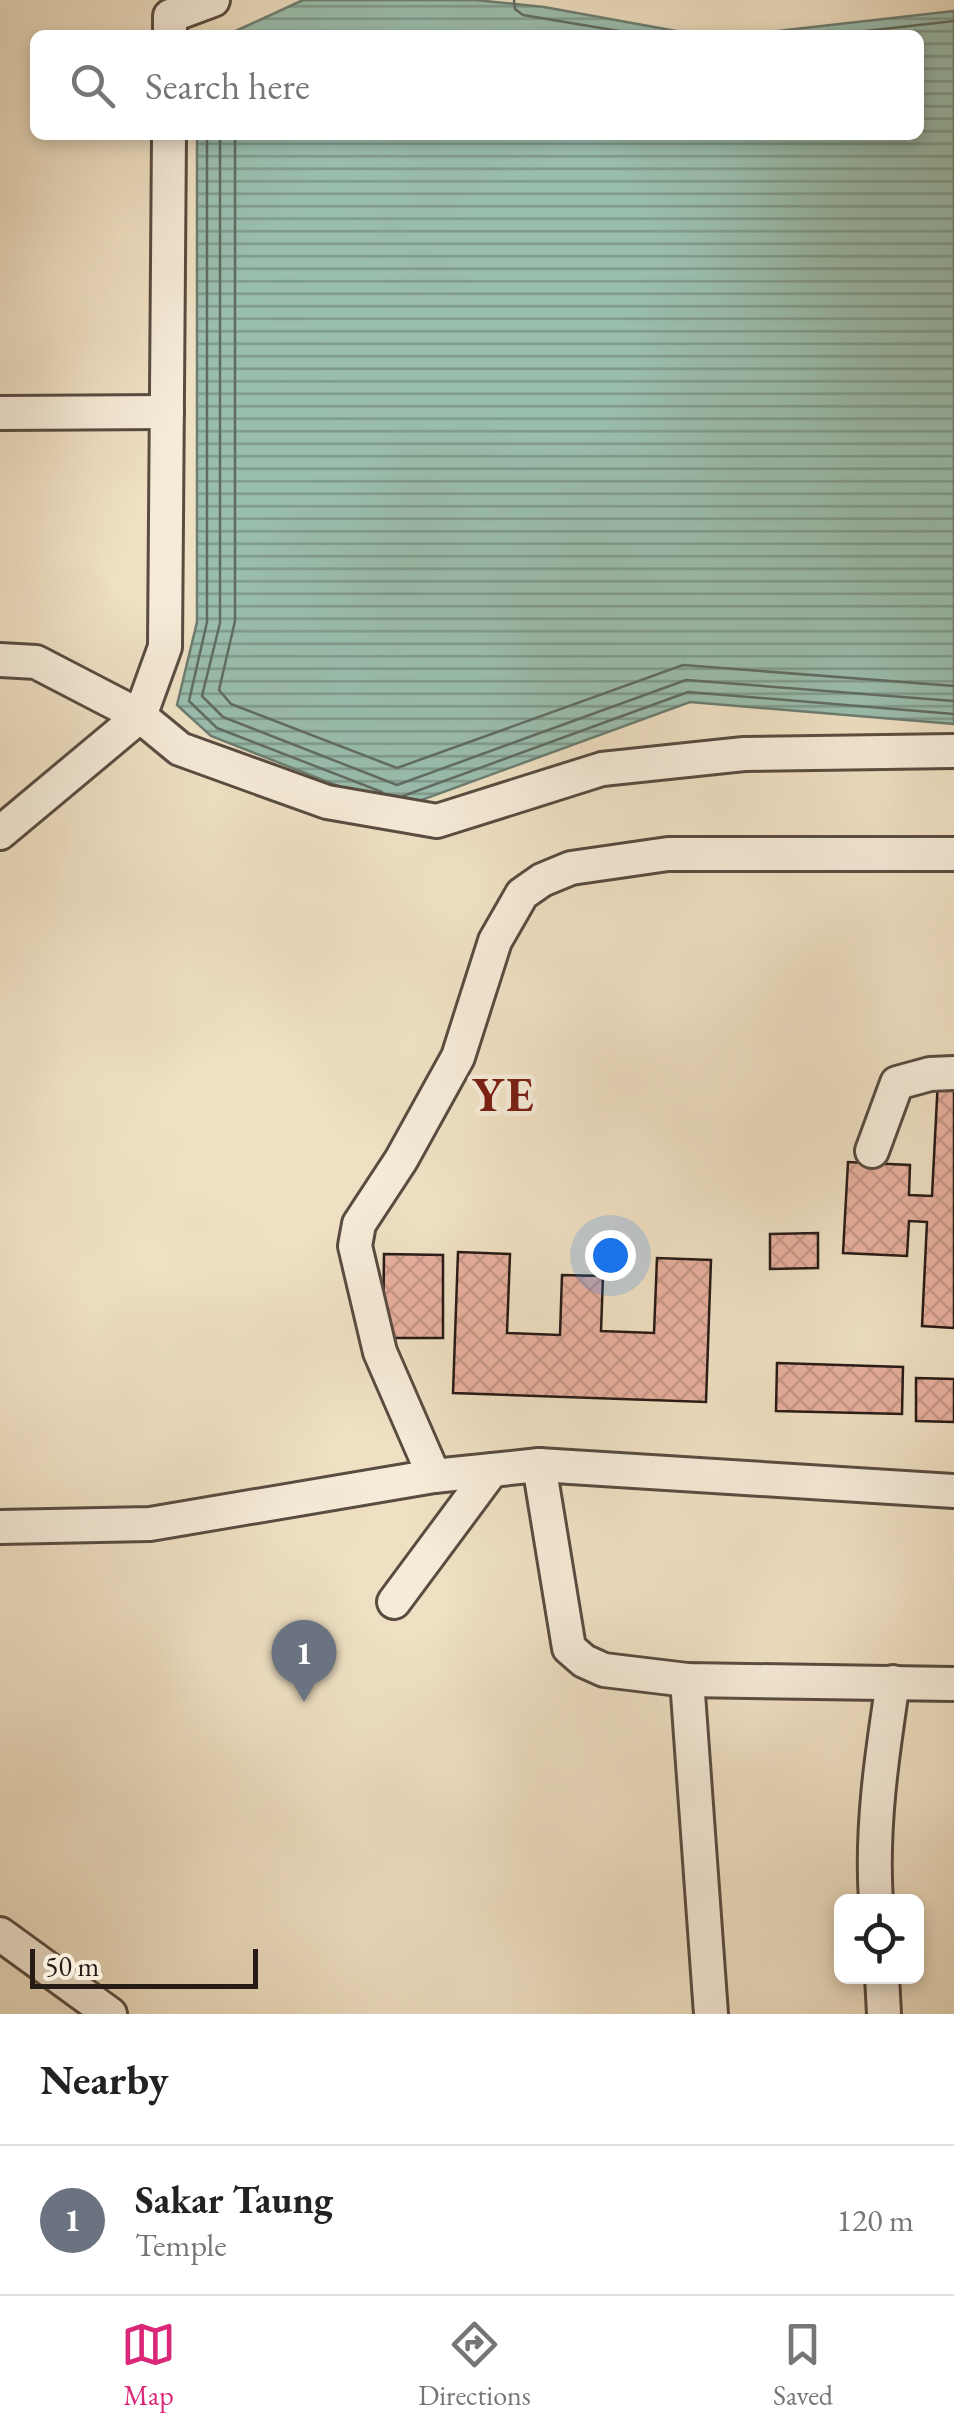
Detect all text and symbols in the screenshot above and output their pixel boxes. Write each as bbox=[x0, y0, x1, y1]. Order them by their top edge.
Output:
search box bbox=[30, 30, 924, 140]
icon: search bbox=[65, 58, 120, 113]
text: Search here bbox=[145, 61, 310, 110]
district label: YE bbox=[472, 1063, 536, 1125]
your location bbox=[585, 1230, 636, 1281]
pin: 1 bbox=[272, 1620, 336, 1702]
map controls bbox=[834, 1894, 924, 1984]
button: locate bbox=[834, 1894, 924, 1984]
scale bar bbox=[30, 1944, 258, 1988]
text: 50 m bbox=[45, 1948, 99, 1984]
text: Nearby bbox=[40, 2052, 169, 2107]
text: Sakar Taung bbox=[135, 2175, 333, 2224]
text: 1 bbox=[64, 2199, 81, 2241]
text: 120 m bbox=[837, 2199, 914, 2241]
text: Temple bbox=[135, 2224, 227, 2266]
tab: Map bbox=[121, 2317, 176, 2413]
tab: Directions bbox=[418, 2317, 531, 2413]
tab: Saved bbox=[773, 2317, 833, 2413]

